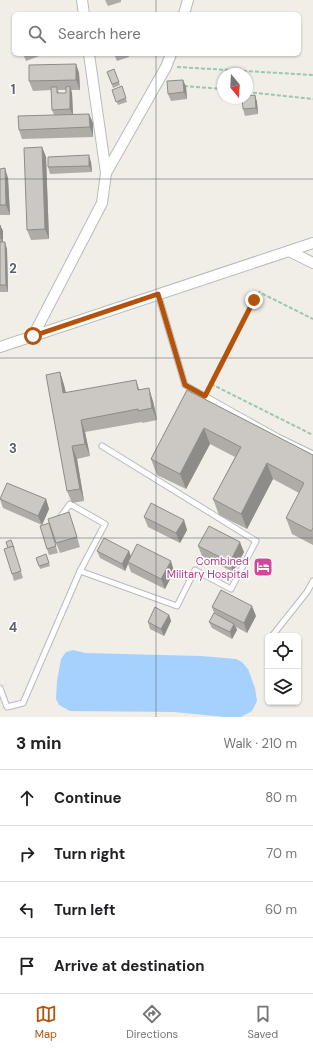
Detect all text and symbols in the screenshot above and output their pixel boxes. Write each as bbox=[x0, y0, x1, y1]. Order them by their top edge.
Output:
search box bbox=[12, 12, 301, 56]
icon: search bbox=[26, 23, 48, 45]
text: Search here bbox=[58, 24, 141, 44]
north arrow bbox=[217, 68, 253, 104]
text: 1 bbox=[11, 81, 15, 98]
text: 2 bbox=[9, 260, 17, 277]
route end bbox=[245, 291, 263, 309]
route start bbox=[24, 327, 42, 345]
text: 3 bbox=[9, 440, 17, 457]
place label: Combined Military Hospital bbox=[167, 554, 249, 581]
hotel icon: Combined Military Hospital bbox=[252, 556, 274, 578]
text: 4 bbox=[9, 619, 17, 636]
map controls bbox=[265, 633, 301, 705]
button: locate bbox=[265, 633, 301, 669]
button: layers bbox=[265, 669, 301, 705]
text: 3 min bbox=[16, 732, 61, 754]
text: Walk · 210 m bbox=[224, 735, 297, 752]
icon: ahead bbox=[16, 787, 38, 809]
text: Continue bbox=[54, 788, 122, 808]
text: 80 m bbox=[265, 789, 297, 806]
icon: right bbox=[16, 843, 38, 865]
text: Turn right bbox=[54, 844, 125, 864]
text: 70 m bbox=[266, 845, 297, 862]
icon: left bbox=[16, 899, 38, 921]
text: Turn left bbox=[54, 900, 115, 920]
text: 60 m bbox=[265, 901, 297, 918]
icon: arrive bbox=[16, 955, 38, 977]
text: Arrive at destination bbox=[54, 956, 205, 976]
tab: Map bbox=[35, 1003, 57, 1041]
tab: Directions bbox=[126, 1003, 178, 1041]
tab: Saved bbox=[247, 1003, 278, 1041]

